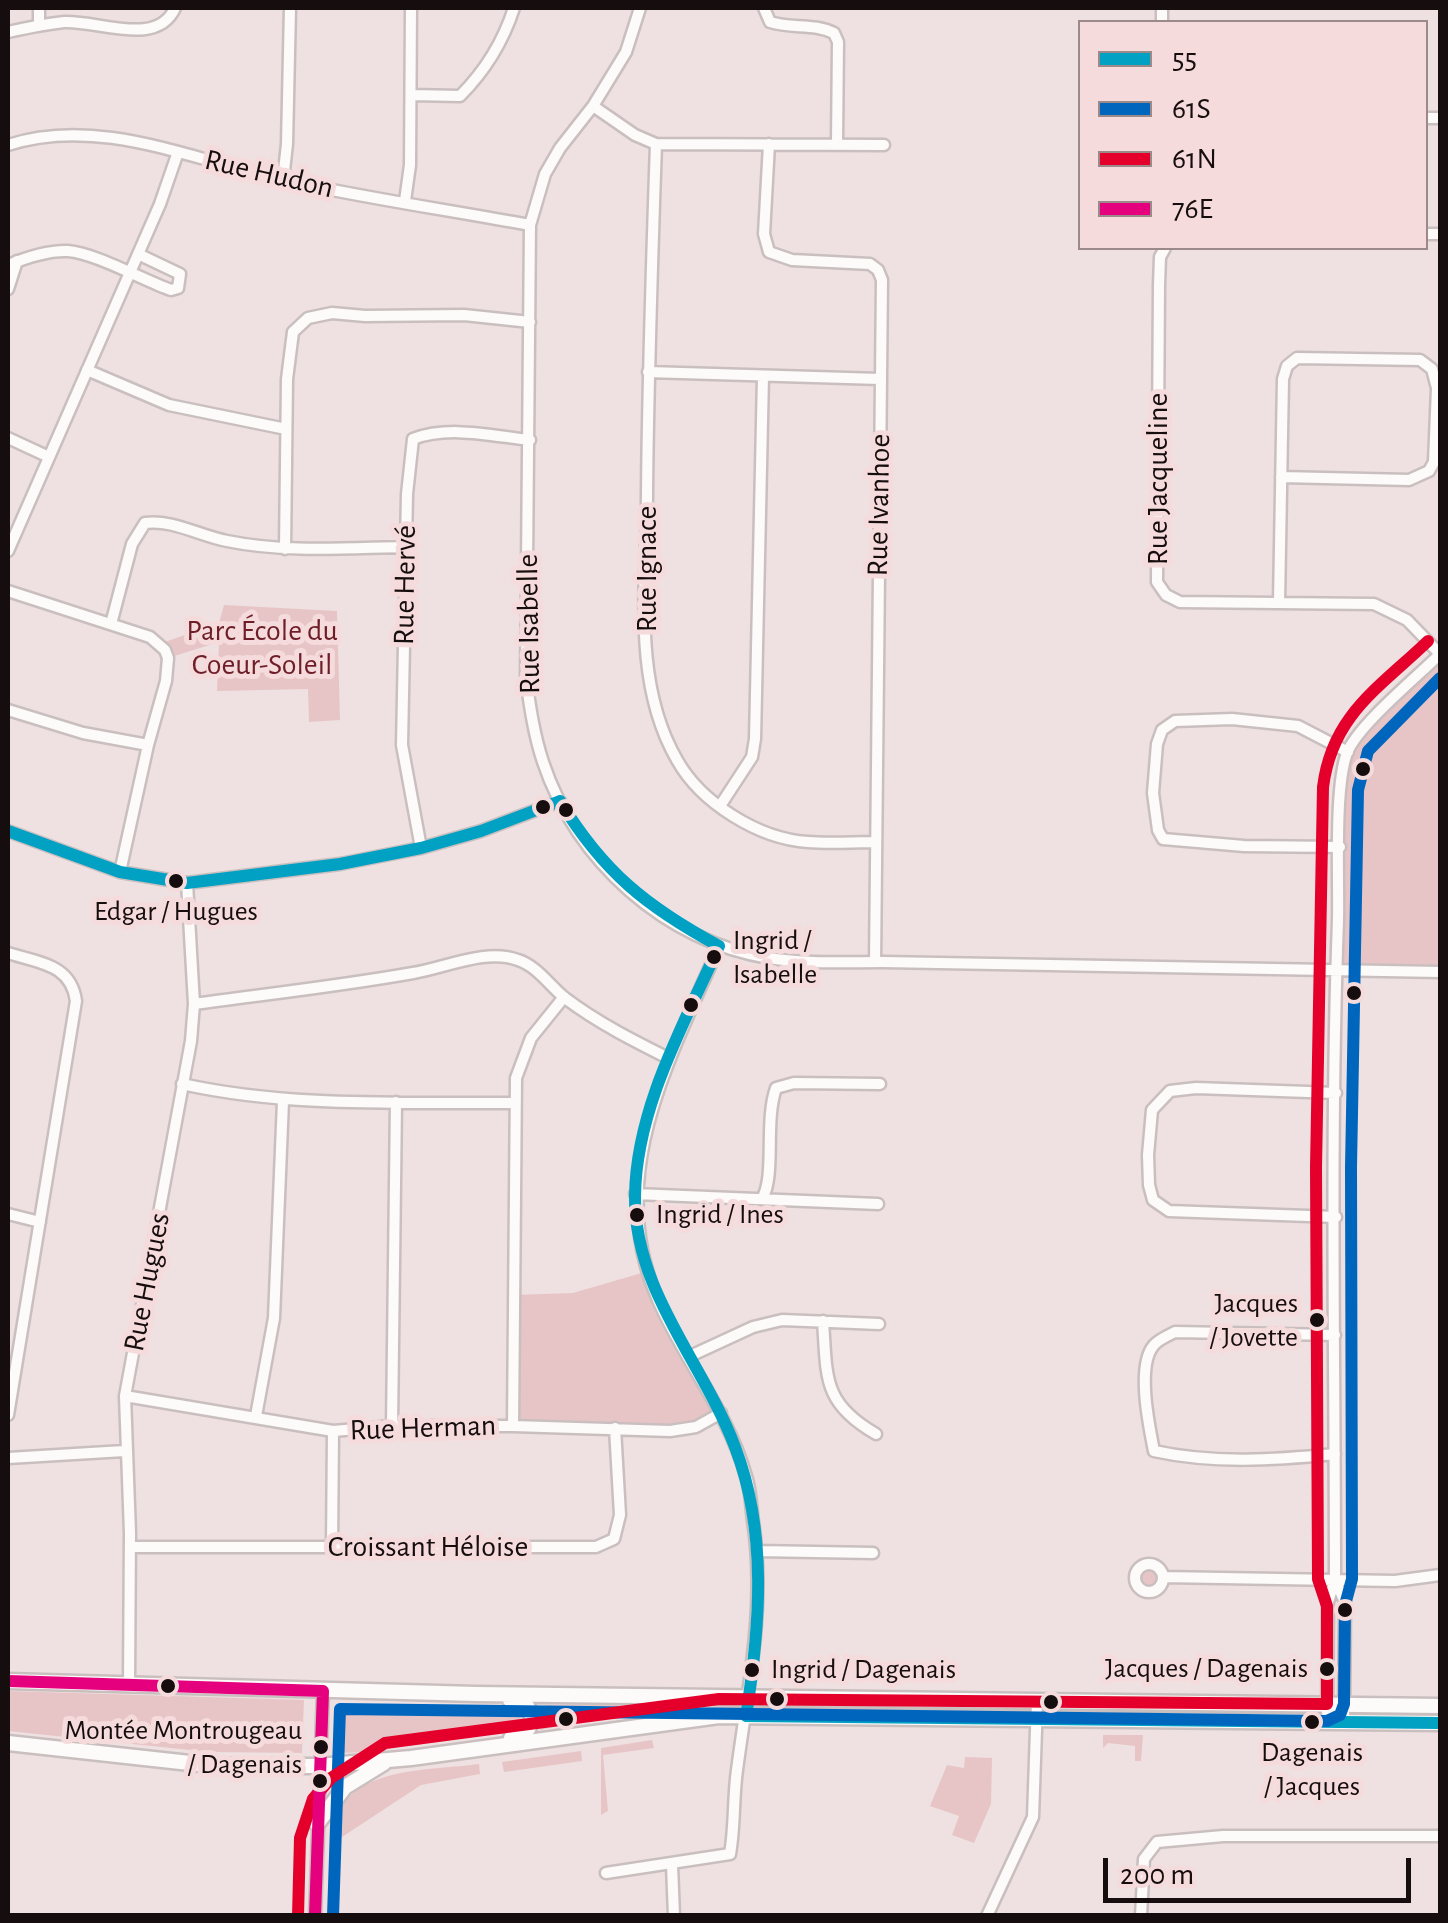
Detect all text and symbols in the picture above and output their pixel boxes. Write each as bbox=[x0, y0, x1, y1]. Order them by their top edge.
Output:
legend bbox=[1078, 20, 1428, 250]
text: 55 bbox=[1172, 44, 1197, 74]
text: 61S bbox=[1172, 94, 1211, 124]
street label: Rue Hudon bbox=[201, 142, 337, 206]
text: 61N bbox=[1172, 144, 1217, 174]
text: 76E bbox=[1172, 194, 1213, 224]
street label: Rue Jacqueline bbox=[1140, 393, 1176, 565]
street label: Rue Ivanhoe bbox=[860, 433, 898, 577]
street label: Rue Ignace bbox=[629, 506, 665, 632]
street label: Rue Hervé bbox=[386, 525, 424, 645]
street label: Rue Isabelle bbox=[510, 553, 548, 695]
park label: Parc École du Coeur-Soleil bbox=[186, 613, 338, 684]
unlabelled marker bbox=[1353, 759, 1373, 779]
unlabelled marker bbox=[533, 797, 553, 817]
unlabelled marker bbox=[556, 800, 576, 820]
marker: Edgar / Hugues bbox=[166, 871, 186, 891]
place label: Edgar / Hugues bbox=[94, 895, 258, 929]
place label: Ingrid / Isabelle bbox=[733, 924, 817, 990]
marker: Ingrid / Isabelle bbox=[704, 947, 724, 967]
unlabelled marker bbox=[1344, 983, 1364, 1003]
unlabelled marker bbox=[681, 995, 701, 1015]
place label: Ingrid / Ines bbox=[656, 1198, 784, 1232]
marker: Ingrid / Ines bbox=[627, 1205, 647, 1225]
street label: Rue Hugues bbox=[116, 1210, 178, 1354]
place label: Jacques / Jovette bbox=[1209, 1287, 1298, 1353]
marker: Jacques / Jovette bbox=[1307, 1310, 1327, 1330]
street label: Rue Herman bbox=[349, 1407, 497, 1449]
street label: Croissant Héloise bbox=[328, 1529, 528, 1565]
unlabelled marker bbox=[1335, 1600, 1355, 1620]
place label: Jacques / Dagenais bbox=[1105, 1652, 1308, 1686]
place label: Ingrid / Dagenais bbox=[771, 1653, 956, 1687]
marker: Jacques / Dagenais bbox=[1317, 1659, 1337, 1679]
marker: Ingrid / Dagenais bbox=[742, 1660, 762, 1680]
unlabelled marker bbox=[158, 1676, 178, 1696]
unlabelled marker bbox=[767, 1689, 787, 1709]
unlabelled marker bbox=[1041, 1692, 1061, 1712]
unlabelled marker bbox=[556, 1709, 576, 1729]
marker: Dagenais / Jacques bbox=[1302, 1712, 1322, 1732]
place label: Montée Montrougeau / Dagenais bbox=[64, 1714, 302, 1780]
place label: Dagenais / Jacques bbox=[1261, 1736, 1363, 1802]
marker: Montée Montrougeau / Dagenais bbox=[311, 1737, 331, 1757]
unlabelled marker bbox=[310, 1771, 330, 1791]
scale bar bbox=[1108, 1838, 1416, 1900]
text: 200 m bbox=[1120, 1860, 1194, 1890]

